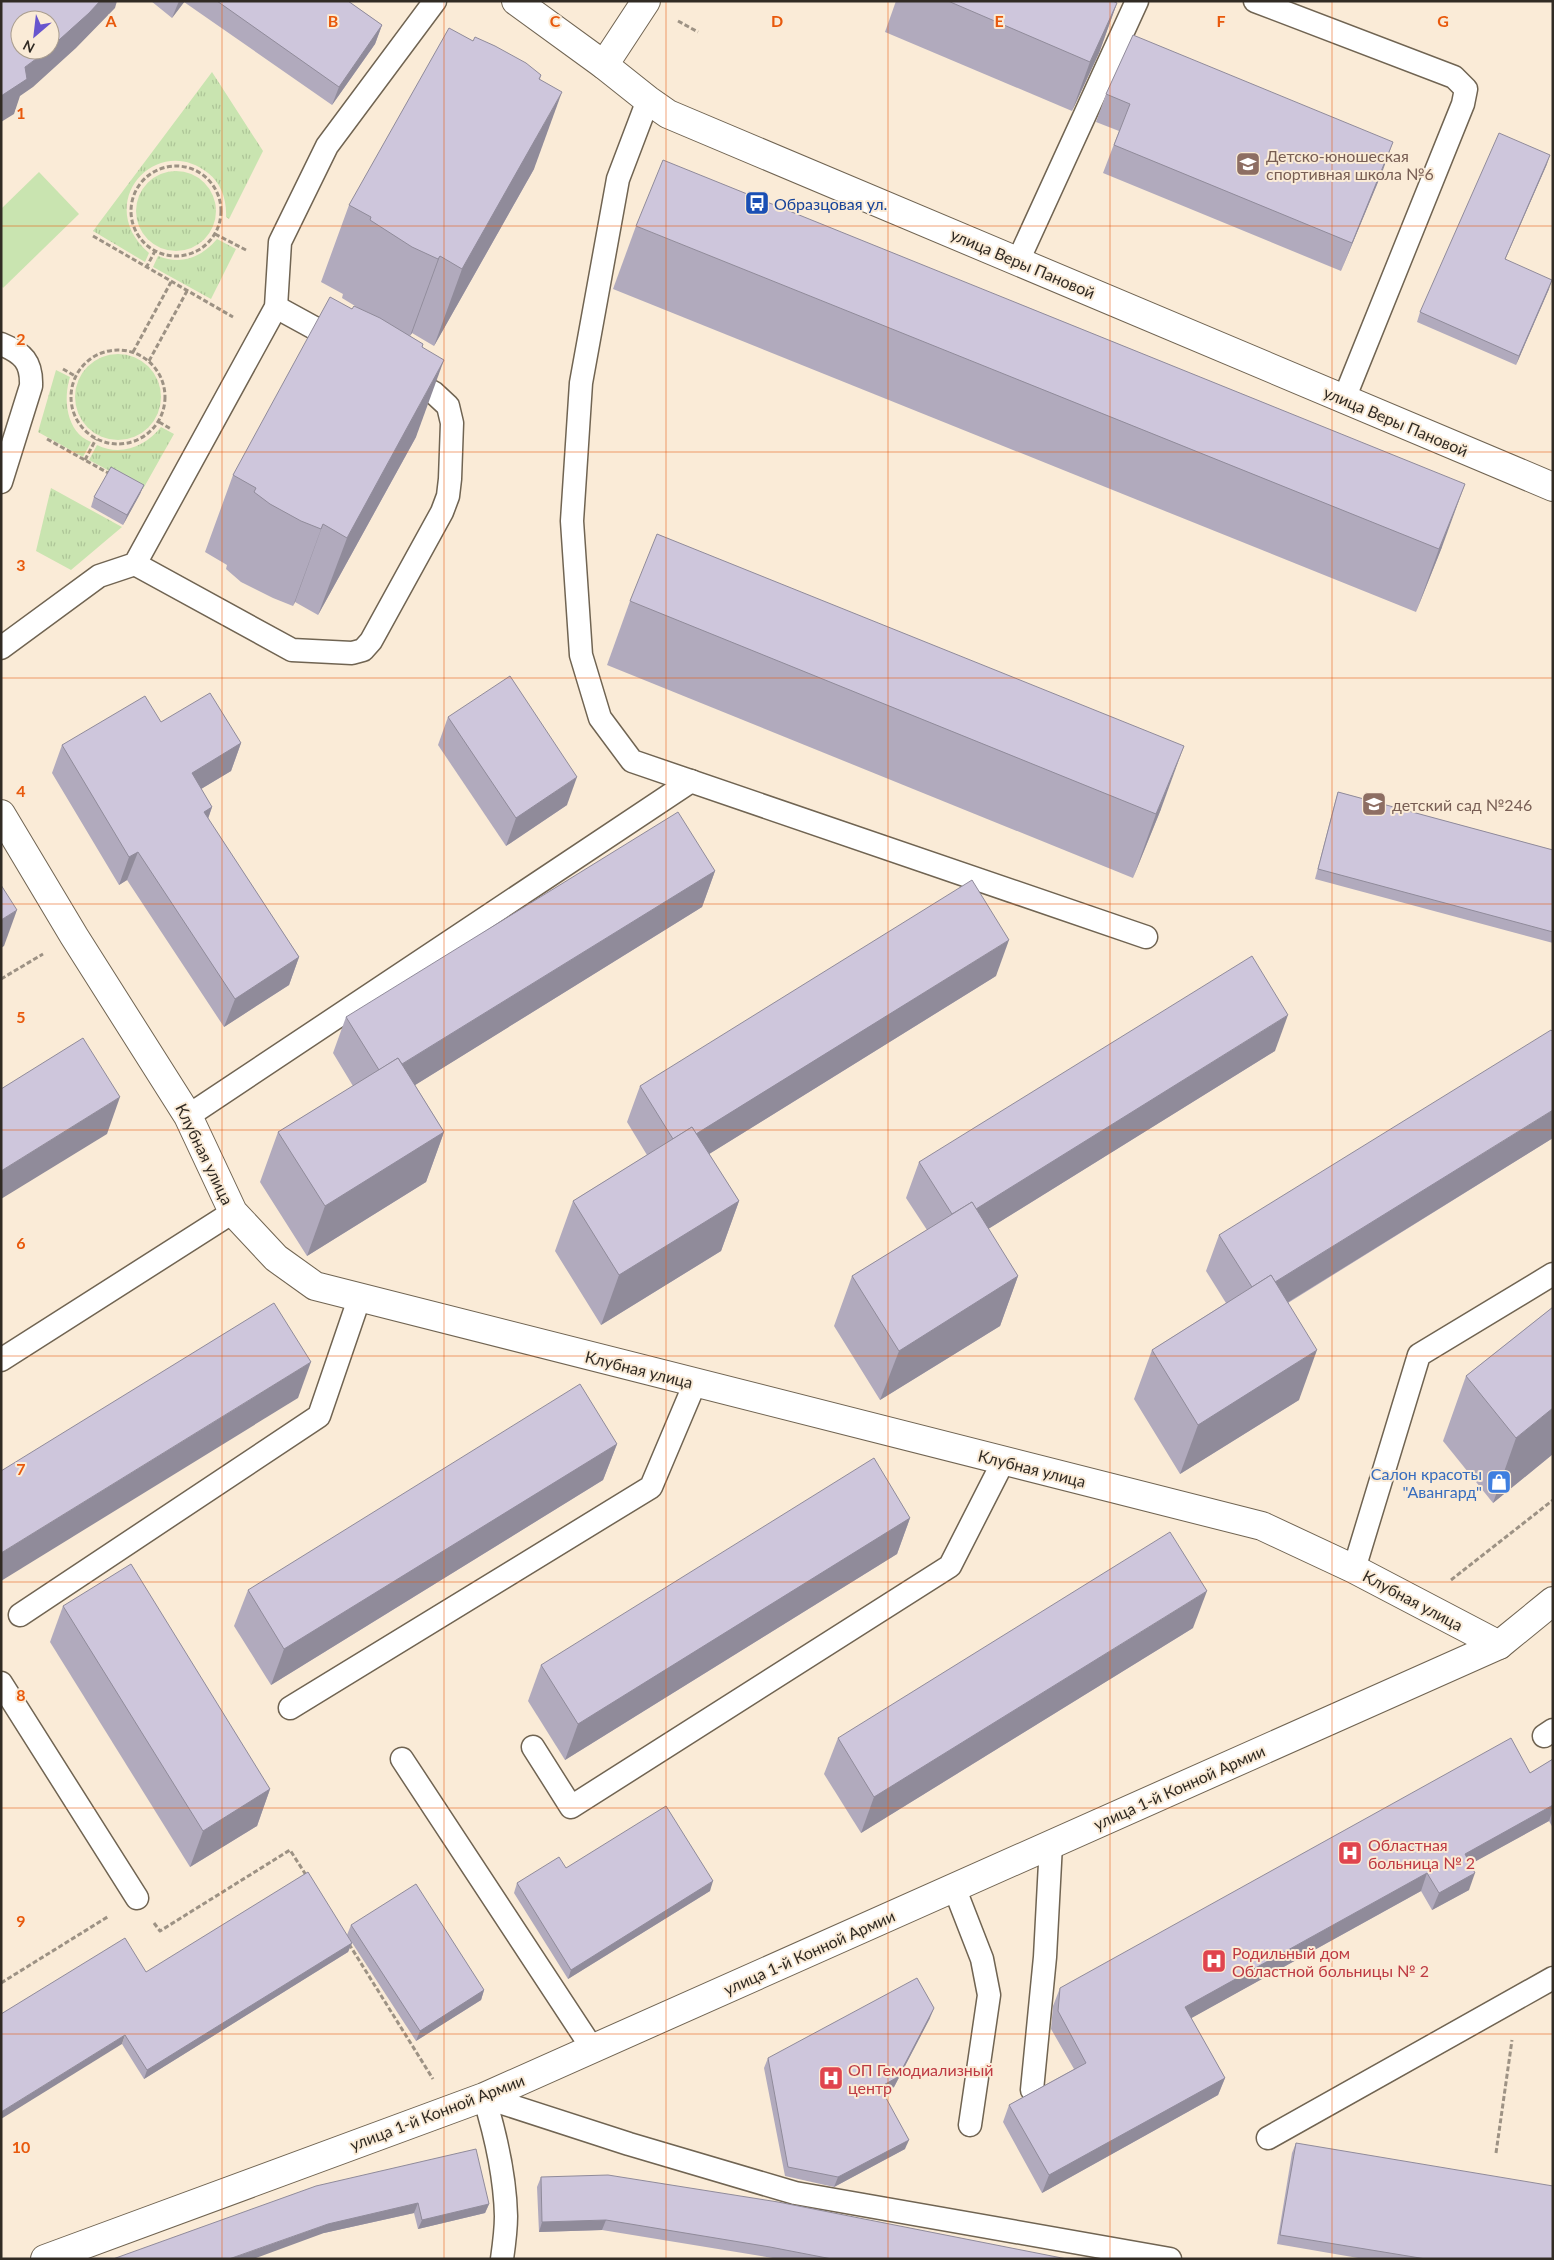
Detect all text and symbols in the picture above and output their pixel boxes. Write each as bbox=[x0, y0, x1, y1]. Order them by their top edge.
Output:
north arrow bbox=[10, 10, 60, 60]
text: A bbox=[104, 11, 117, 30]
text: B bbox=[328, 11, 338, 30]
text: C bbox=[550, 11, 561, 30]
text: D bbox=[771, 11, 783, 30]
text: E bbox=[994, 11, 1004, 30]
text: F bbox=[1216, 11, 1226, 30]
text: G bbox=[1437, 11, 1449, 30]
text: N bbox=[20, 37, 37, 57]
text: 1 bbox=[16, 103, 26, 122]
place label: Детско-юношеская спортивная школа №6 bbox=[1266, 146, 1434, 183]
school or university icon: Детско-юношеская спортивная школа №6 bbox=[1235, 151, 1261, 177]
bus stop icon: Образцовая ул. bbox=[744, 190, 770, 216]
place label: Образцовая ул. bbox=[774, 194, 887, 213]
street label: улица Веры Пановой bbox=[948, 224, 1098, 302]
text: 2 bbox=[16, 329, 26, 348]
street label: улица Веры Пановой bbox=[1321, 382, 1471, 460]
text: 3 bbox=[16, 555, 26, 574]
text: 4 bbox=[16, 781, 26, 800]
school or university icon: детский сад №246 bbox=[1361, 791, 1387, 817]
place label: детский сад №246 bbox=[1392, 795, 1532, 814]
text: 5 bbox=[16, 1007, 26, 1026]
street label: Клубная улица bbox=[172, 1100, 238, 1208]
text: 6 bbox=[16, 1233, 26, 1252]
street label: Клубная улица bbox=[583, 1346, 695, 1392]
street label: Клубная улица bbox=[976, 1445, 1088, 1491]
text: 7 bbox=[16, 1459, 26, 1478]
place label: Салон красоты "Авангард" bbox=[1371, 1464, 1482, 1501]
shop icon: Салон красоты "Авангард" bbox=[1486, 1469, 1512, 1495]
street label: Клубная улица bbox=[1360, 1566, 1466, 1634]
text: 8 bbox=[16, 1685, 26, 1704]
street label: улица 1-й Конной Армии bbox=[1090, 1741, 1268, 1833]
place label: Областная больница № 2 bbox=[1368, 1835, 1475, 1872]
hospital icon: Областная больница № 2 bbox=[1337, 1840, 1363, 1866]
street label: улица 1-й Конной Армии bbox=[720, 1906, 898, 1998]
text: 9 bbox=[16, 1911, 26, 1930]
place label: Родильный дом Областной больницы № 2 bbox=[1232, 1943, 1429, 1980]
hospital icon: Родильный дом Областной больницы № 2 bbox=[1201, 1948, 1227, 1974]
place label: ОП Гемодиализный центр bbox=[848, 2060, 994, 2097]
hospital icon: ОП Гемодиализный центр bbox=[818, 2065, 844, 2091]
street label: улица 1-й Конной Армии bbox=[347, 2070, 527, 2154]
text: 10 bbox=[12, 2137, 30, 2156]

